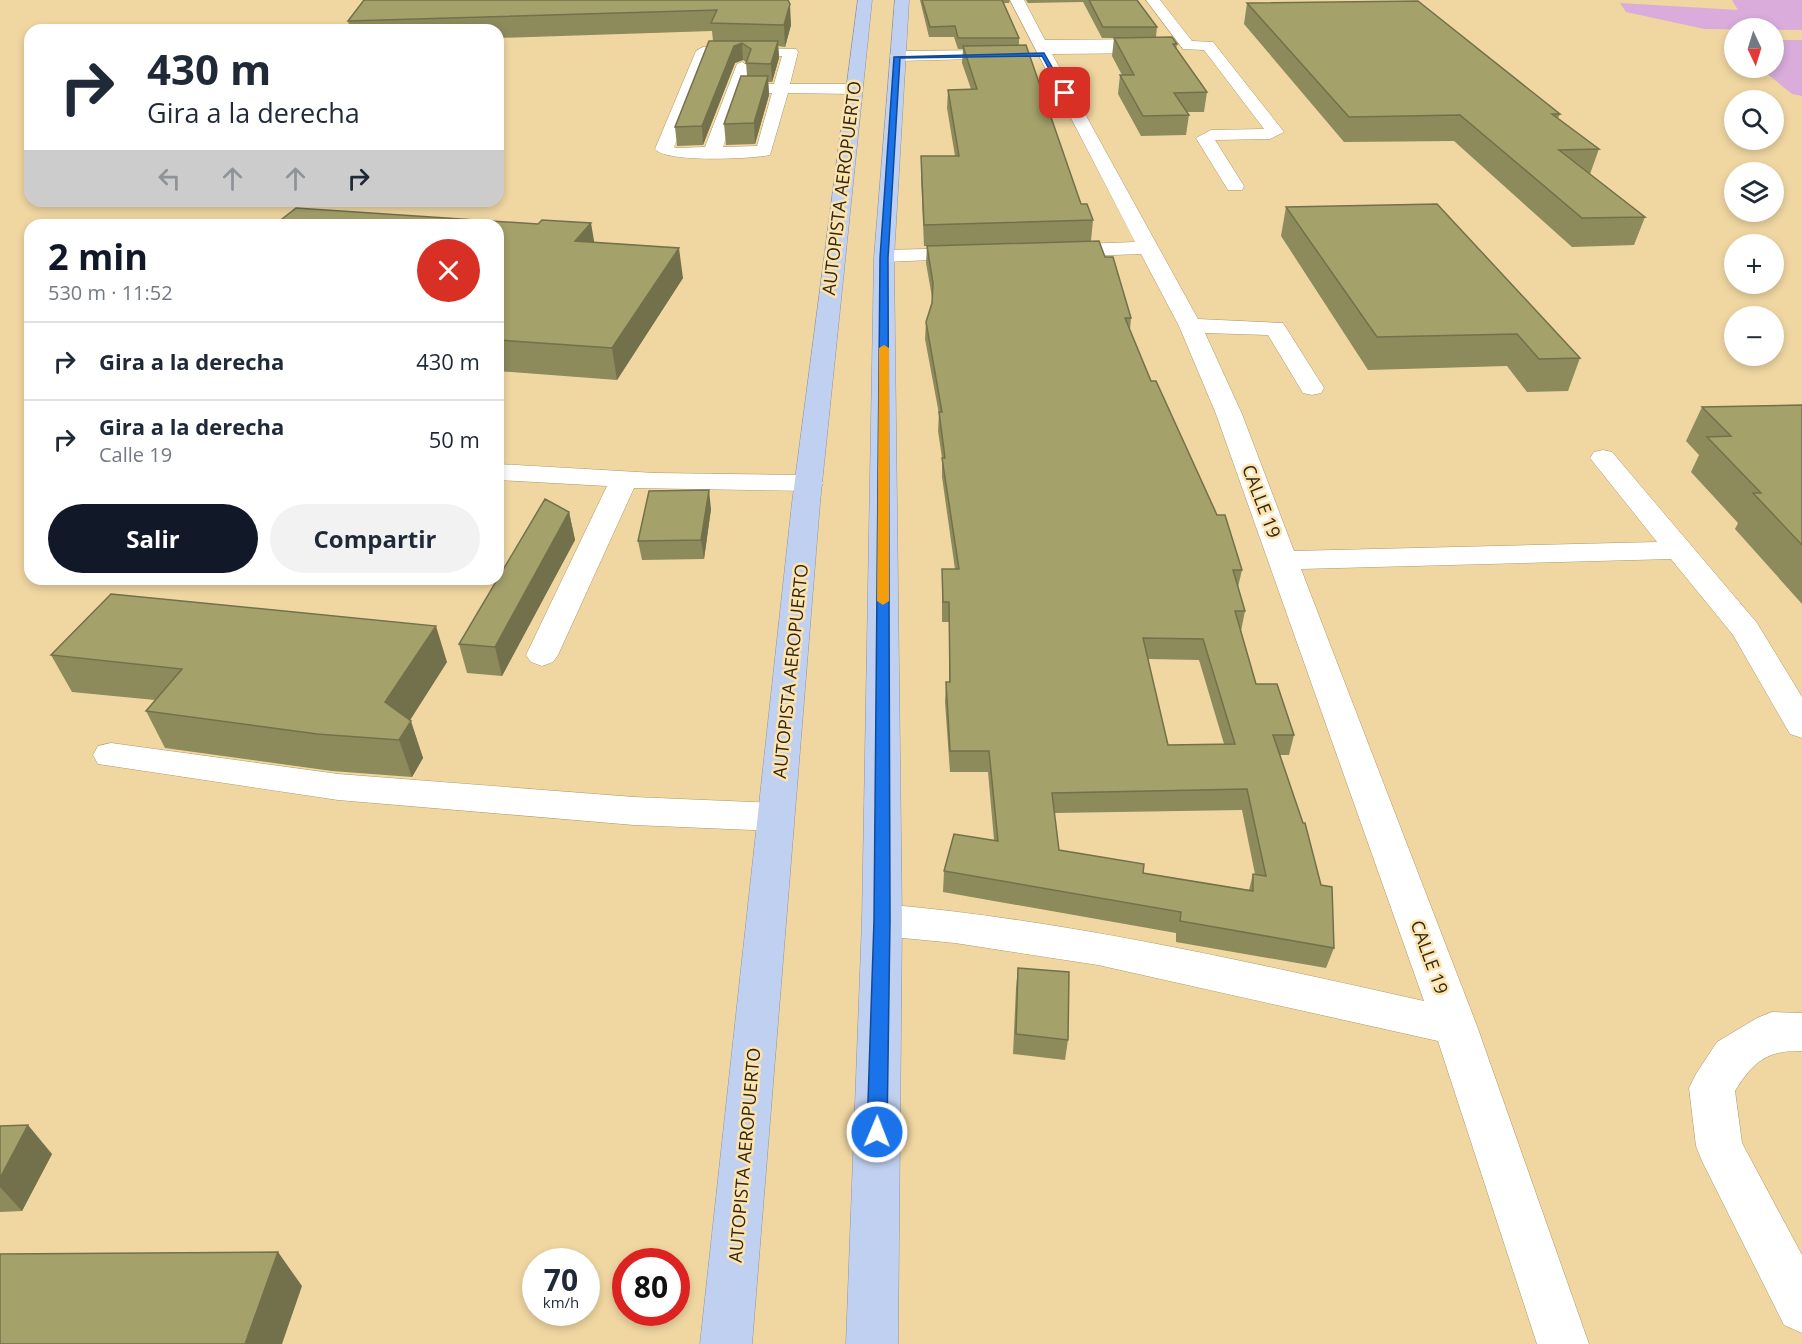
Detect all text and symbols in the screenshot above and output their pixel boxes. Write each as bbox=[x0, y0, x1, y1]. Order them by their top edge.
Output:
north arrow bbox=[1724, 18, 1784, 78]
map controls bbox=[1724, 18, 1784, 366]
text: 430 m bbox=[147, 40, 271, 97]
icon: right bbox=[48, 48, 126, 126]
pin bbox=[1039, 67, 1090, 118]
icon: arrive bbox=[1048, 76, 1081, 109]
street label: AUTOPISTA AEROPUERTO bbox=[816, 80, 866, 296]
button: search bbox=[1724, 90, 1784, 150]
text: Gira a la derecha bbox=[147, 94, 360, 131]
icon: left bbox=[153, 162, 186, 195]
icon: ahead bbox=[216, 162, 249, 195]
icon: ahead bbox=[279, 162, 312, 195]
icon: right bbox=[342, 162, 375, 195]
button: layers bbox=[1724, 162, 1784, 222]
text: 2 min bbox=[48, 232, 148, 281]
button: + bbox=[1724, 234, 1784, 294]
button: close bbox=[417, 239, 480, 302]
text: 530 m · 11:52 bbox=[48, 279, 173, 306]
button: − bbox=[1724, 306, 1784, 366]
icon: right bbox=[48, 345, 81, 378]
text: Gira a la derecha bbox=[99, 346, 284, 376]
text: 430 m bbox=[416, 346, 480, 376]
text: Gira a la derecha bbox=[99, 411, 284, 441]
icon: right bbox=[48, 423, 81, 456]
text: 50 m bbox=[429, 424, 480, 454]
text: Calle 19 bbox=[99, 441, 172, 468]
street label: CALLE 19 bbox=[1237, 461, 1287, 541]
button: Salir bbox=[48, 504, 258, 573]
button: Compartir bbox=[270, 504, 480, 573]
street label: AUTOPISTA AEROPUERTO bbox=[767, 563, 813, 779]
street label: CALLE 19 bbox=[1406, 917, 1454, 997]
street label: AUTOPISTA AEROPUERTO bbox=[723, 1047, 765, 1263]
position arrow bbox=[845, 1100, 909, 1164]
speed limit sign: 80 bbox=[612, 1248, 690, 1326]
text: 70 bbox=[544, 1259, 578, 1300]
text: km/h bbox=[543, 1292, 579, 1312]

